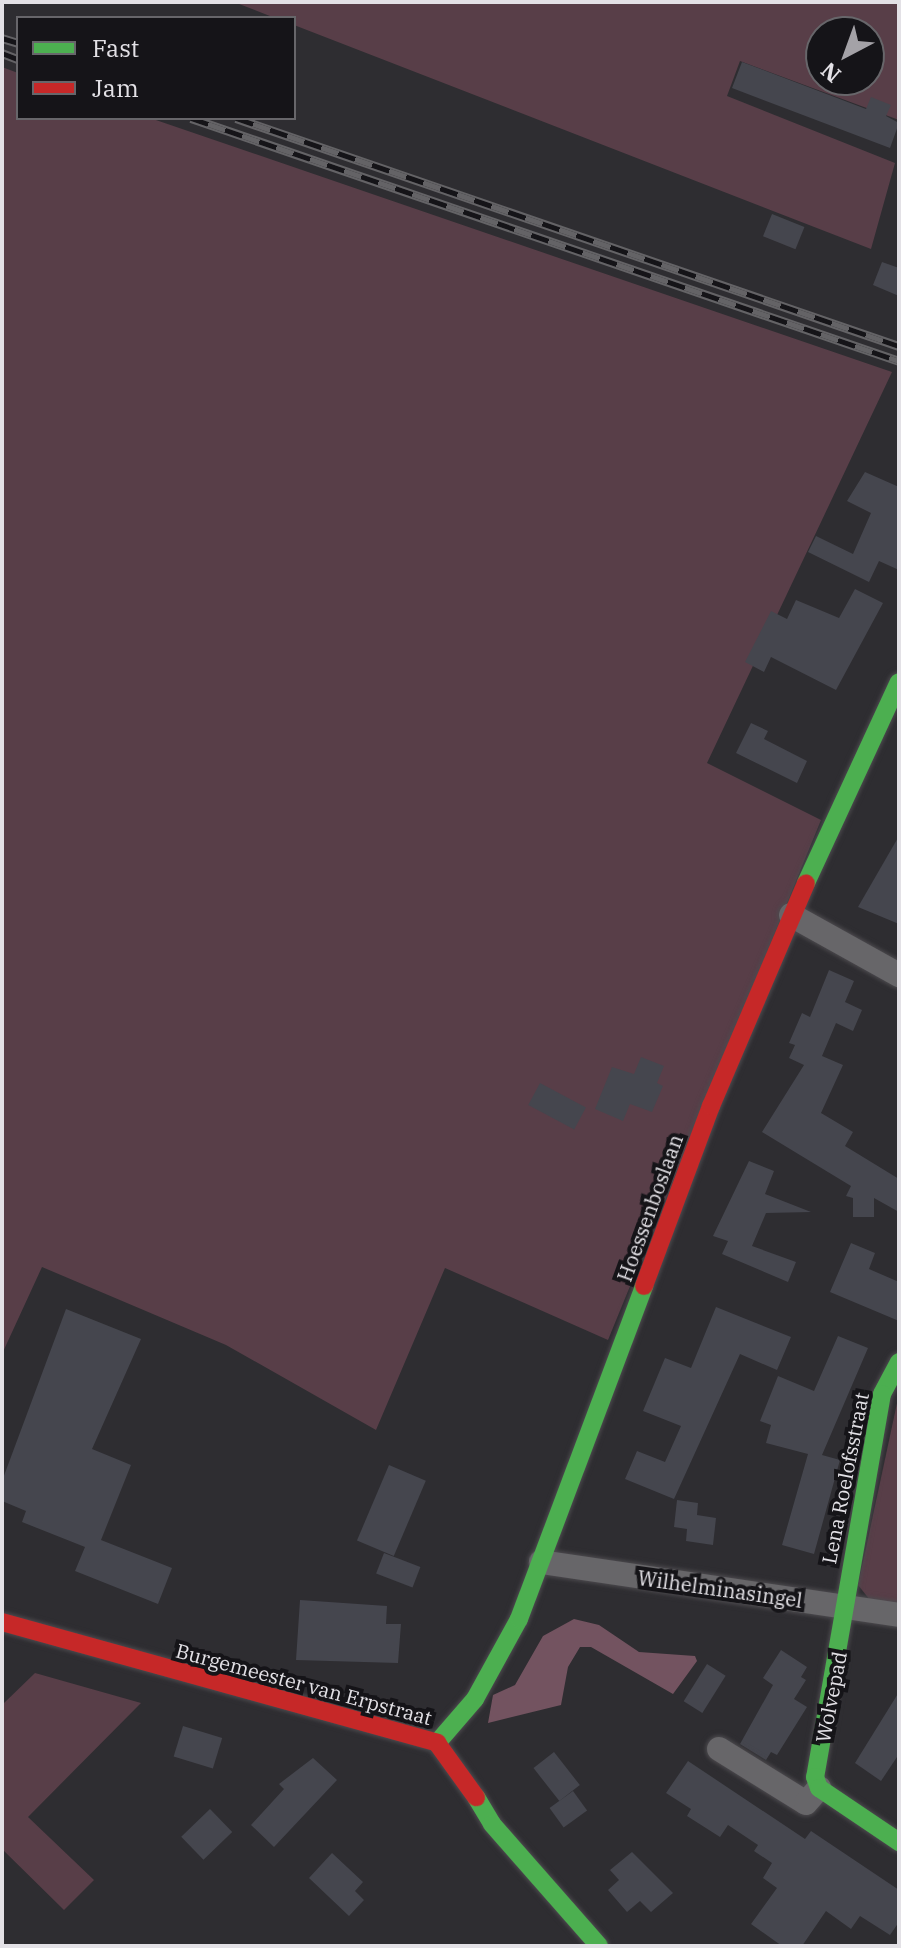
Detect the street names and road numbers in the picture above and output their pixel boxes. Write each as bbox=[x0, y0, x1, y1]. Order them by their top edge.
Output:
street label: Hoessenboslaan bbox=[612, 1131, 688, 1285]
street label: Lena Roelofsstraat bbox=[817, 1390, 873, 1566]
street label: Wilhelminasingel bbox=[636, 1566, 804, 1612]
street label: Burgemeester van Erpstraat bbox=[173, 1638, 435, 1730]
street label: Wolvepad bbox=[810, 1649, 852, 1745]

